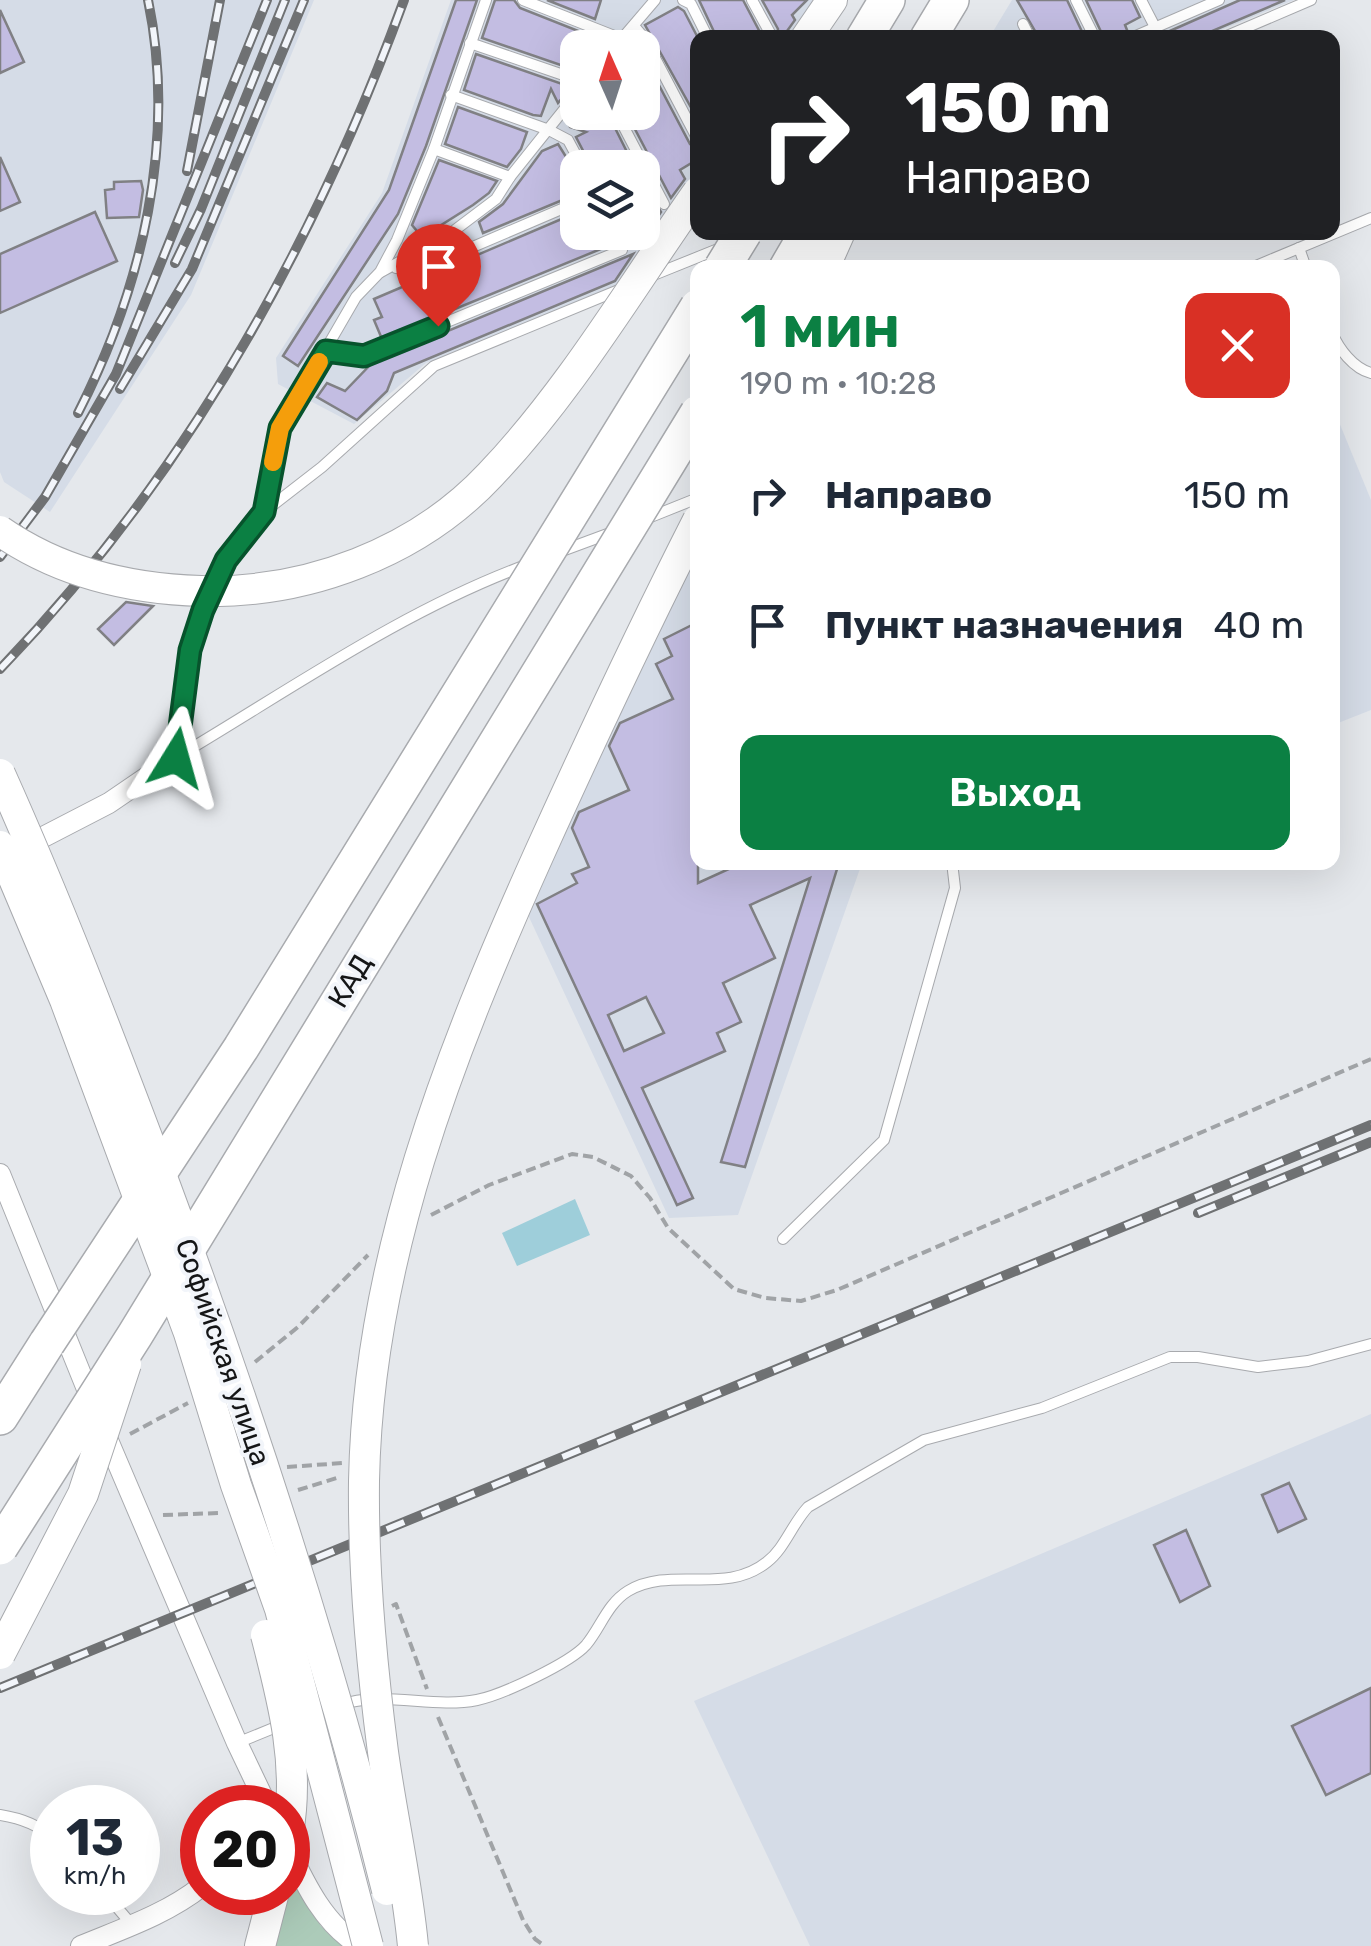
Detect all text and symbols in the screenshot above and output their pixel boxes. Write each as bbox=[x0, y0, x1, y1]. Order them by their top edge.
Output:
north arrow bbox=[560, 30, 660, 130]
map controls bbox=[560, 30, 660, 250]
text: 150 m bbox=[905, 67, 1112, 150]
icon: right bbox=[740, 70, 870, 200]
button: layers bbox=[560, 150, 660, 250]
text: Направо bbox=[905, 151, 1091, 204]
pin bbox=[396, 224, 481, 327]
icon: arrive bbox=[411, 239, 466, 294]
text: 1 мин bbox=[740, 291, 900, 362]
button: close bbox=[1185, 293, 1290, 398]
text: 190 m · 10:28 bbox=[740, 364, 937, 402]
icon: right bbox=[740, 468, 795, 523]
text: Направо bbox=[825, 472, 992, 518]
text: 150 m bbox=[1184, 472, 1290, 518]
icon: arrive bbox=[740, 598, 795, 653]
text: Пункт назначения bbox=[825, 602, 1184, 648]
text: 40 m bbox=[1214, 602, 1304, 648]
position arrow bbox=[124, 706, 228, 810]
button: Выход bbox=[740, 735, 1290, 850]
street label: КАД bbox=[321, 948, 379, 1014]
street label: Софийская улица bbox=[169, 1234, 277, 1470]
speed limit sign: 20 bbox=[180, 1785, 310, 1915]
text: 13 bbox=[66, 1808, 124, 1868]
text: km/h bbox=[64, 1861, 126, 1890]

